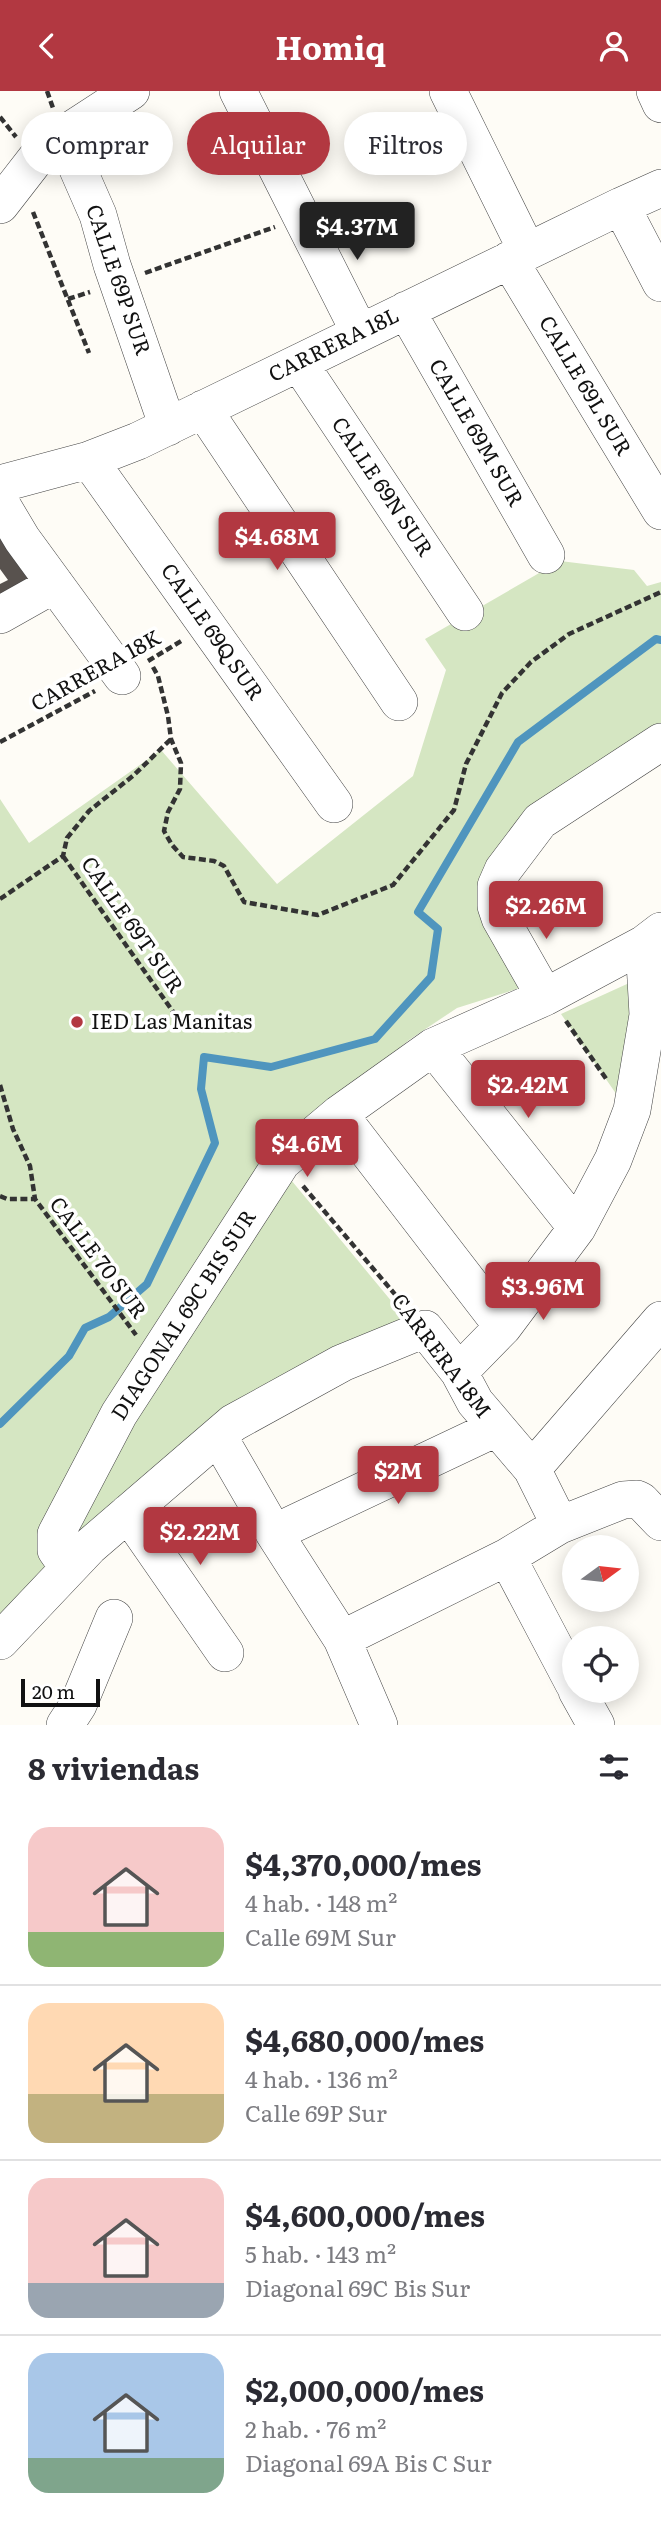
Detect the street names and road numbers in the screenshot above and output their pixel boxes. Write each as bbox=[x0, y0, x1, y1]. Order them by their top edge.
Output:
street label: CALLE 69P SUR bbox=[80, 199, 161, 359]
street label: CARRERA 18L bbox=[262, 298, 403, 388]
street label: CALLE 69L SUR bbox=[533, 309, 641, 461]
street label: CALLE 69M SUR bbox=[423, 352, 533, 512]
street label: CALLE 69N SUR bbox=[326, 409, 442, 562]
street label: CALLE 69Q SUR bbox=[155, 556, 273, 706]
street label: CARRERA 18K bbox=[24, 620, 166, 717]
street label: CALLE 69T SUR bbox=[75, 849, 193, 998]
street label: CALLE 70 SUR bbox=[44, 1189, 156, 1324]
street label: DIAGONAL 69C BIS SUR bbox=[102, 1202, 262, 1425]
street label: CARRERA 18M bbox=[386, 1285, 500, 1424]

